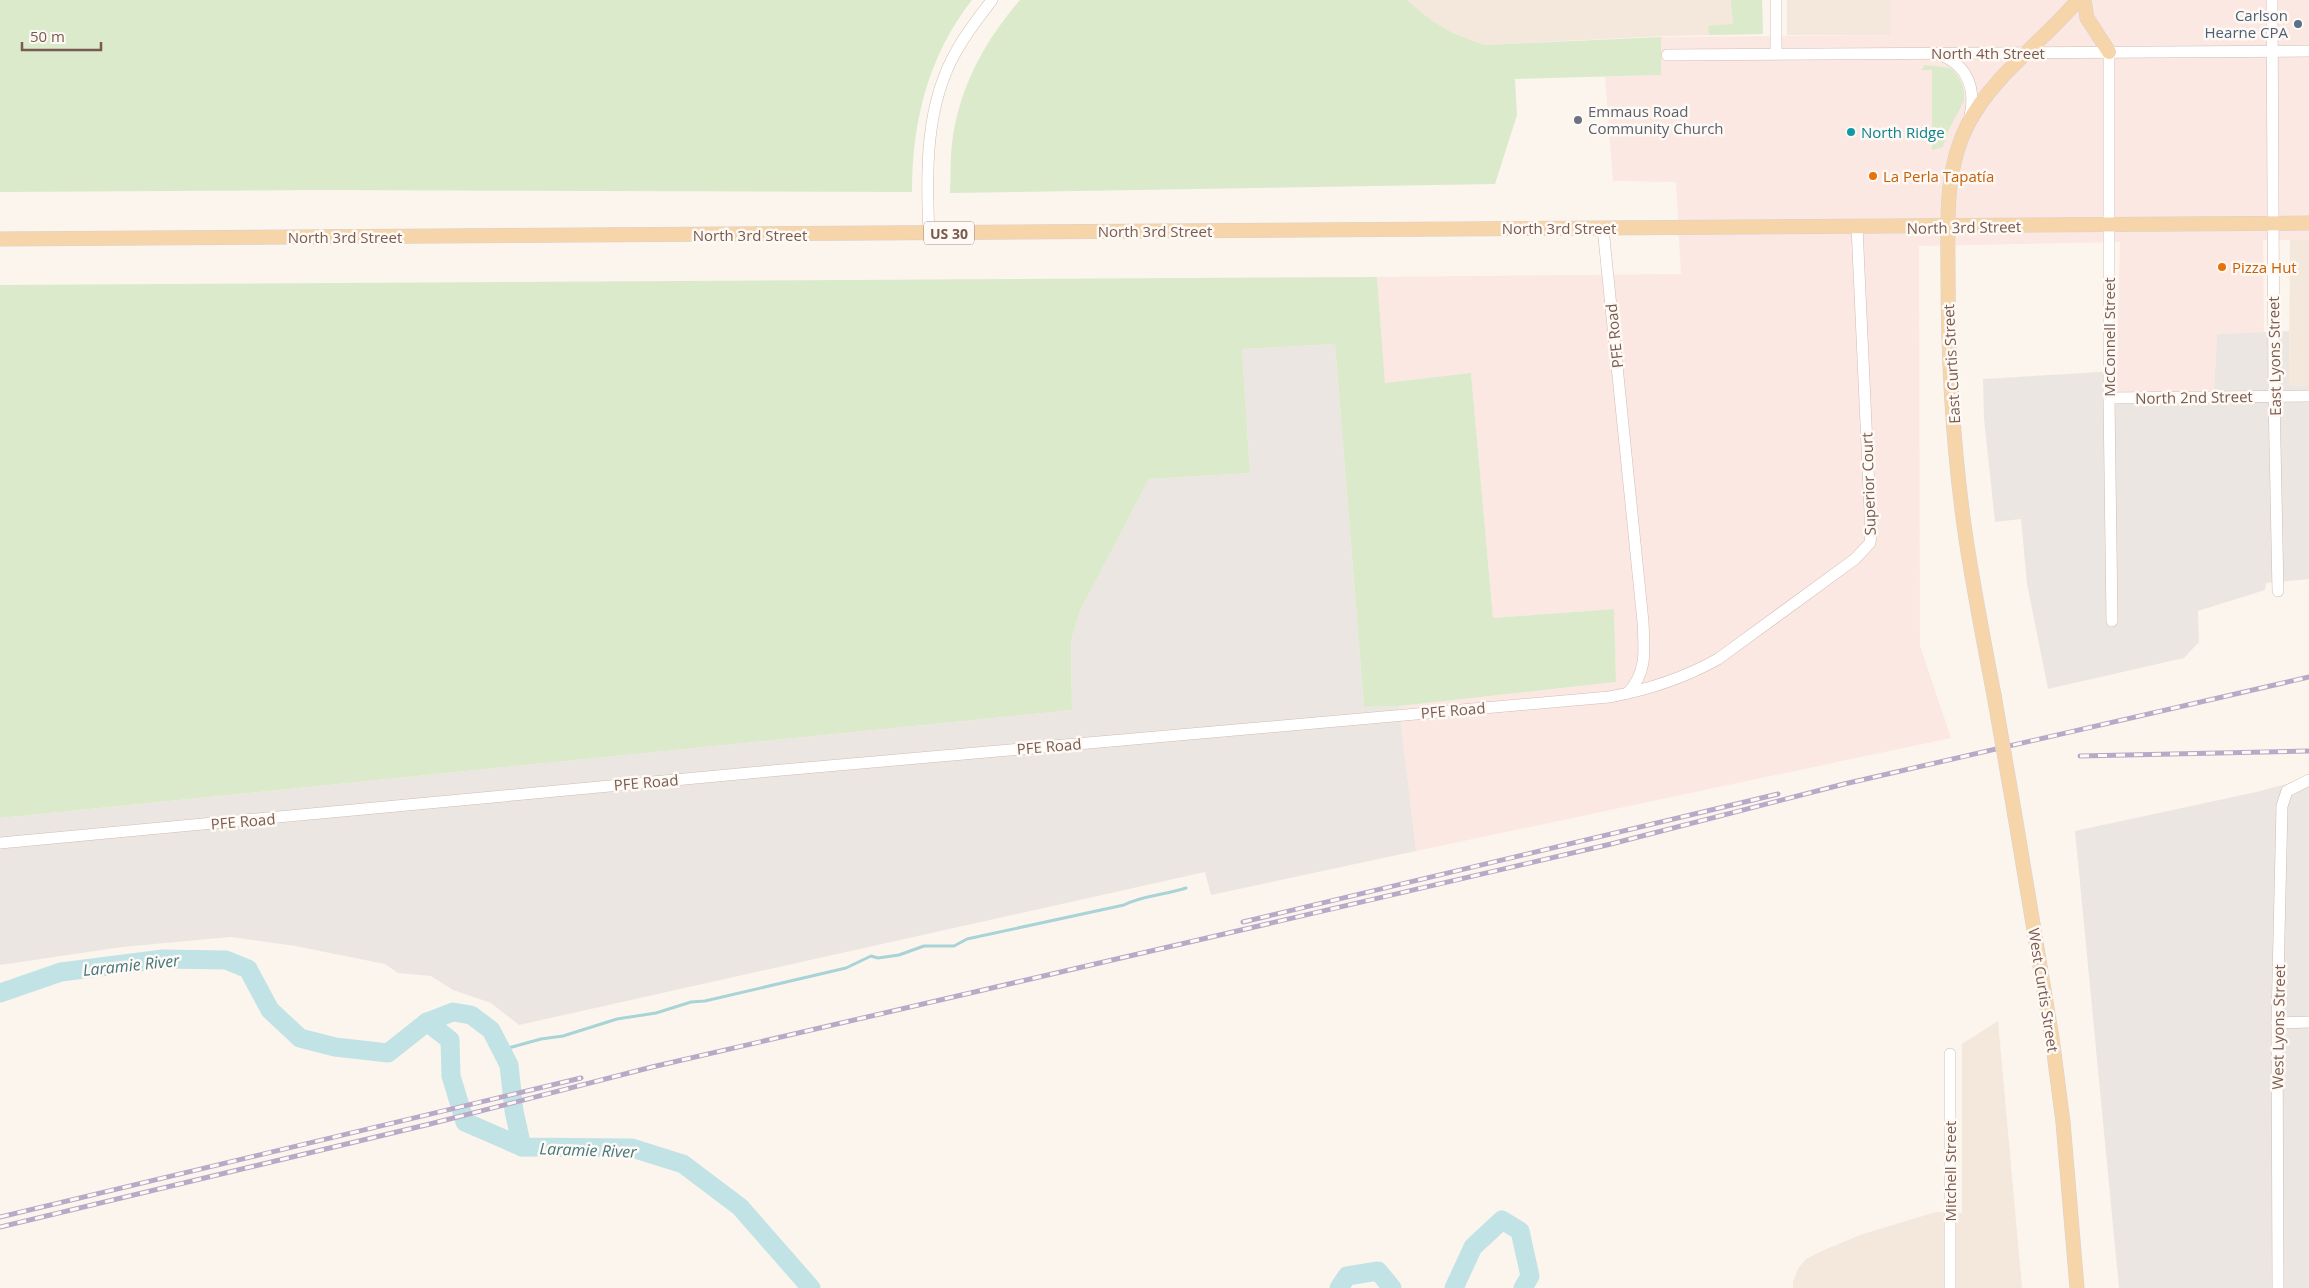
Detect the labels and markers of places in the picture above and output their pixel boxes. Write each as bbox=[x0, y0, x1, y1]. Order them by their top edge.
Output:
place label: Carlson Hearne CPA bbox=[2205, 5, 2289, 42]
marker: Carlson Hearne CPA bbox=[2292, 18, 2304, 30]
place label: Emmaus Road Community Church bbox=[1588, 101, 1724, 138]
marker: Emmaus Road Community Church bbox=[1572, 114, 1584, 126]
place label: North Ridge bbox=[1861, 122, 1945, 142]
marker: North Ridge bbox=[1845, 126, 1857, 138]
place label: La Perla Tapatía bbox=[1883, 166, 1994, 186]
marker: La Perla Tapatía bbox=[1867, 170, 1879, 182]
place label: Pizza Hut bbox=[2232, 257, 2297, 277]
marker: Pizza Hut bbox=[2216, 261, 2228, 273]

